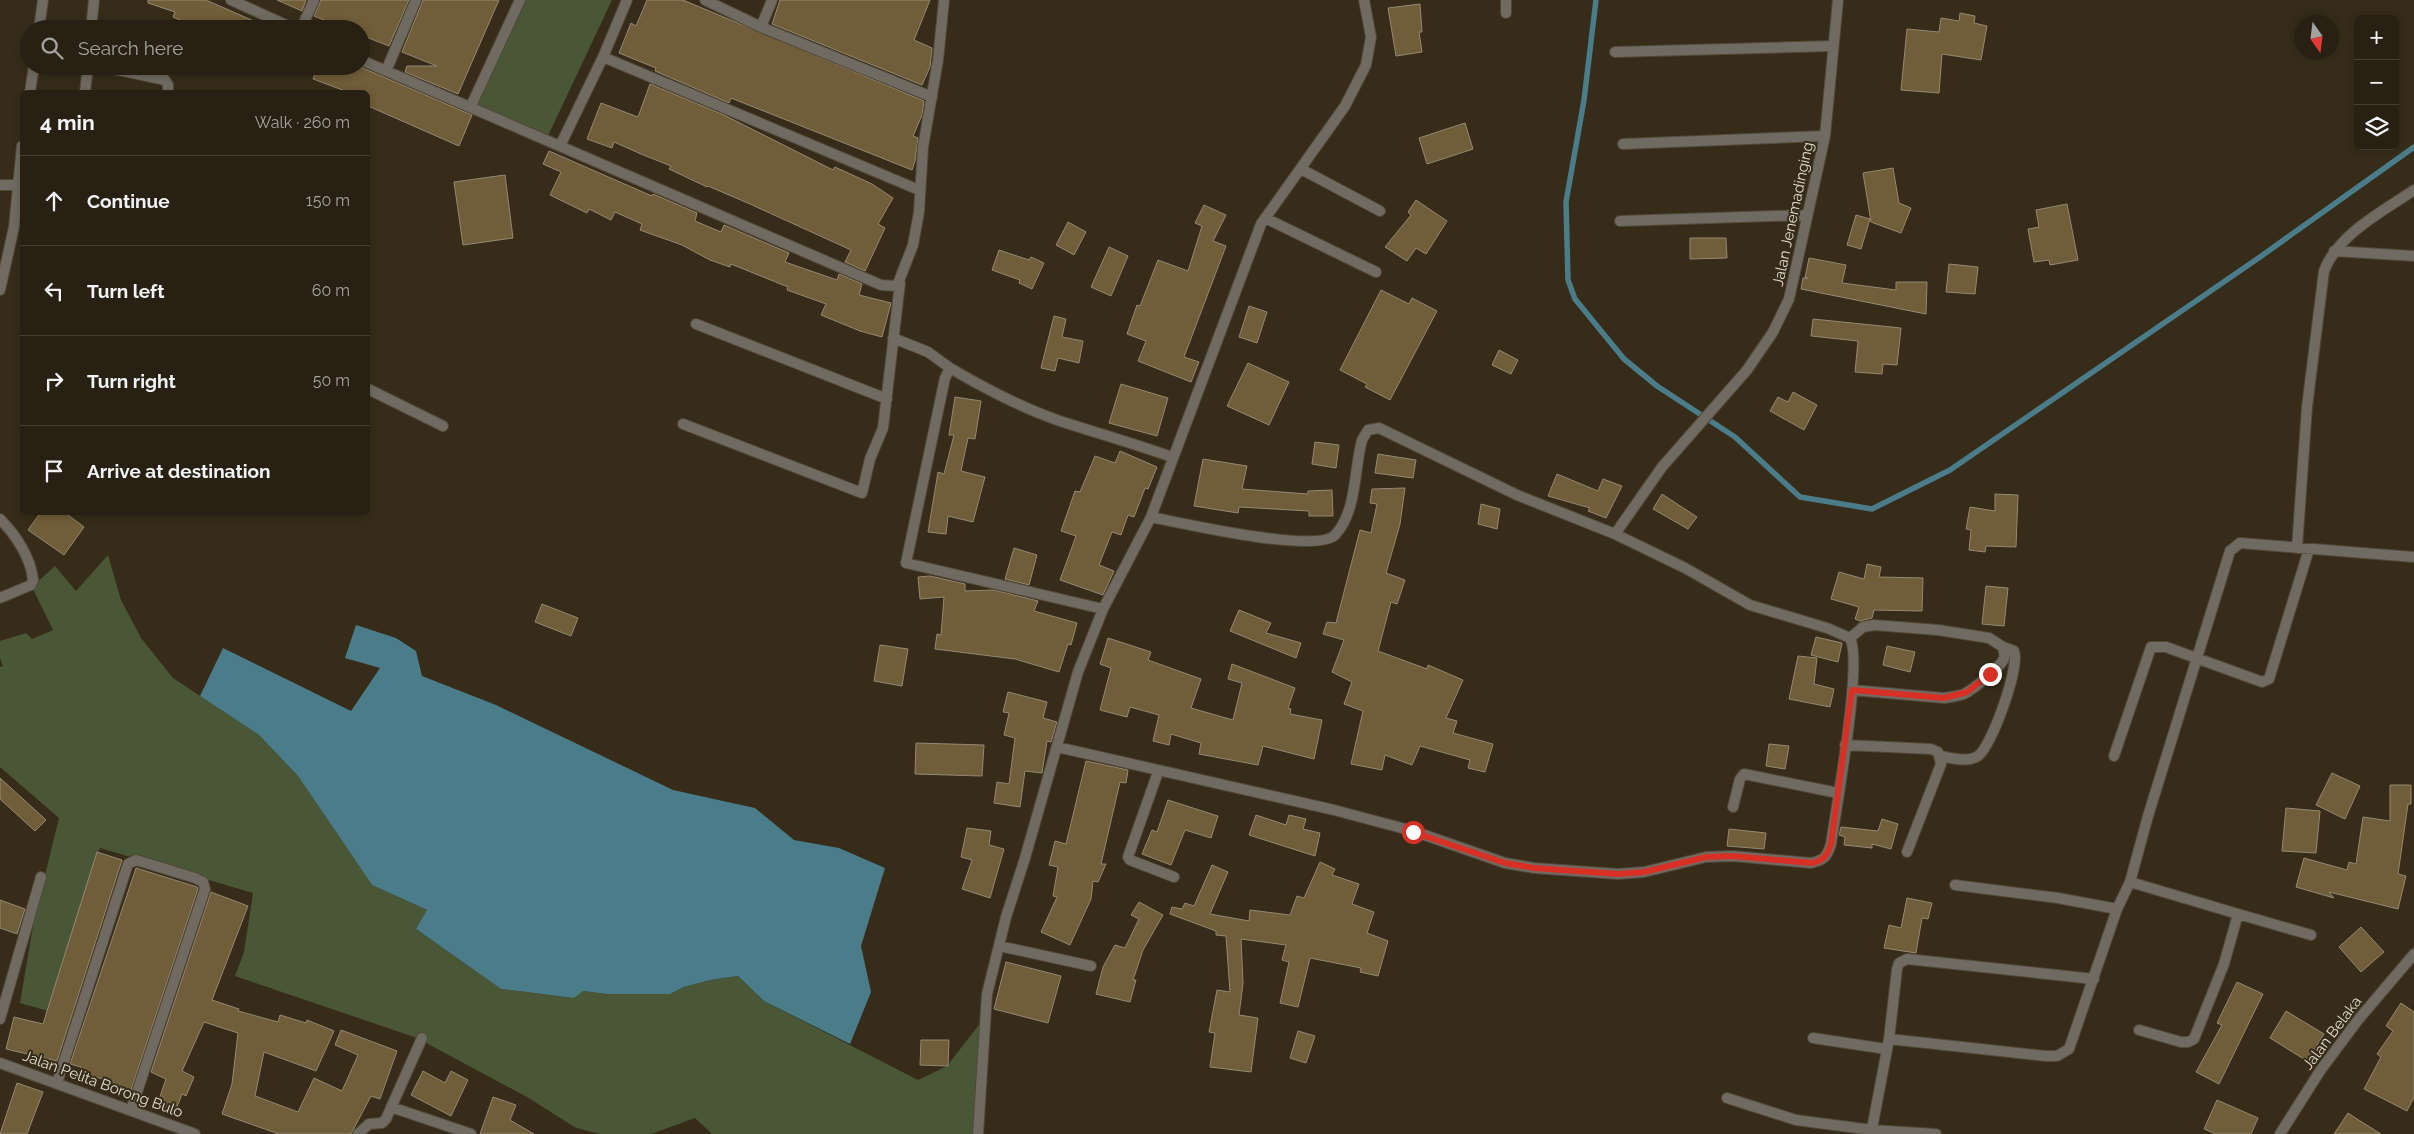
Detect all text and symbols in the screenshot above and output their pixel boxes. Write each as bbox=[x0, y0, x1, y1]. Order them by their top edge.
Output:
north arrow bbox=[2294, 15, 2339, 60]
map controls bbox=[2354, 15, 2399, 150]
button: + bbox=[2354, 15, 2399, 60]
search box bbox=[20, 20, 370, 75]
icon: search bbox=[38, 34, 66, 62]
text: Search here bbox=[78, 37, 184, 59]
button: − bbox=[2354, 60, 2399, 105]
button: layers bbox=[2354, 105, 2399, 150]
text: 4 min bbox=[40, 110, 95, 135]
text: Walk · 260 m bbox=[255, 113, 350, 132]
street label: Jalan Jenemadinging bbox=[1769, 140, 1817, 288]
icon: ahead bbox=[40, 187, 68, 215]
text: Continue bbox=[87, 190, 170, 212]
text: 150 m bbox=[306, 191, 350, 210]
icon: left bbox=[40, 277, 68, 305]
text: Turn left bbox=[87, 280, 164, 302]
text: 60 m bbox=[312, 281, 350, 300]
icon: right bbox=[40, 367, 68, 395]
text: Turn right bbox=[87, 370, 176, 392]
text: 50 m bbox=[313, 371, 350, 390]
icon: arrive bbox=[40, 457, 68, 485]
text: Arrive at destination bbox=[87, 460, 271, 482]
route end bbox=[1979, 663, 2002, 686]
route start bbox=[1402, 821, 1425, 844]
street label: Jalan Belaka bbox=[2299, 993, 2365, 1073]
street label: Jalan Pelita Borong Bulo bbox=[20, 1047, 186, 1121]

